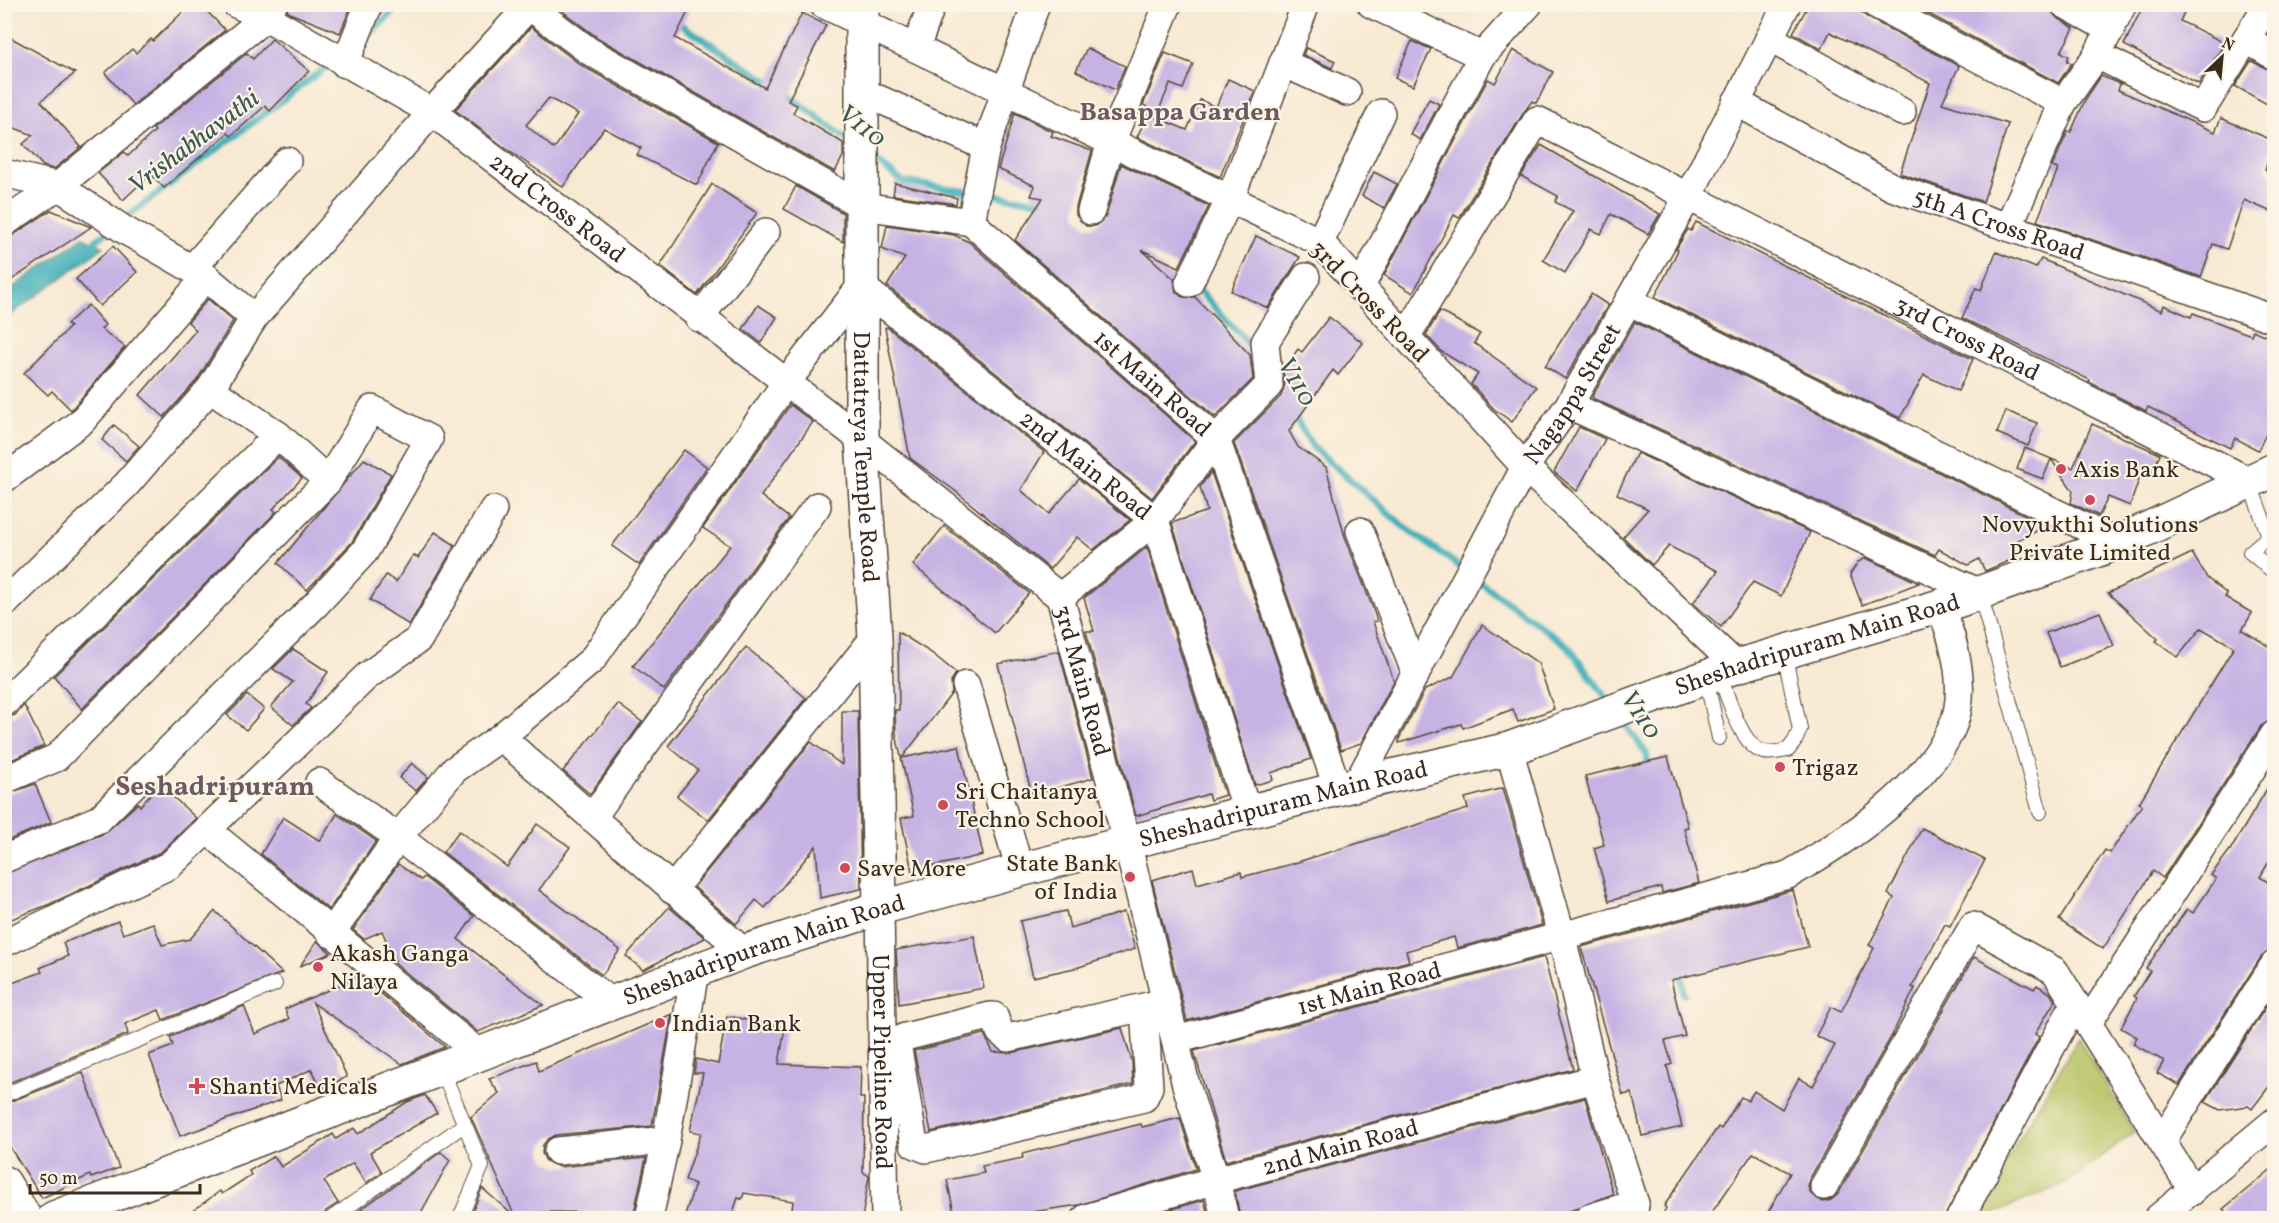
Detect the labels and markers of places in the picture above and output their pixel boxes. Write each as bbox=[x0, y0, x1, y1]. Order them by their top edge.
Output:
place label: Axis Bank bbox=[2073, 454, 2179, 488]
marker: Axis Bank bbox=[2054, 462, 2068, 476]
marker: Novyukthi Solutions Private Limited bbox=[2083, 493, 2097, 507]
place label: Novyukthi Solutions Private Limited bbox=[1982, 509, 2198, 571]
place label: Trigaz bbox=[1792, 752, 1859, 786]
marker: Trigaz bbox=[1773, 760, 1787, 774]
place label: Sri Chaitanya Techno School bbox=[955, 776, 1105, 838]
marker: Sri Chaitanya Techno School bbox=[936, 798, 950, 812]
place label: State Bank of India bbox=[1006, 848, 1118, 910]
place label: Save More bbox=[857, 853, 966, 887]
marker: Save More bbox=[838, 861, 852, 875]
marker: State Bank of India bbox=[1123, 870, 1137, 884]
place label: Akash Ganga Nilaya bbox=[330, 938, 469, 1000]
marker: Akash Ganga Nilaya bbox=[311, 960, 325, 974]
place label: Indian Bank bbox=[672, 1008, 801, 1042]
marker: Indian Bank bbox=[653, 1016, 667, 1030]
place label: Shanti Medicals bbox=[209, 1071, 377, 1105]
marker: Shanti Medicals bbox=[190, 1079, 204, 1093]

